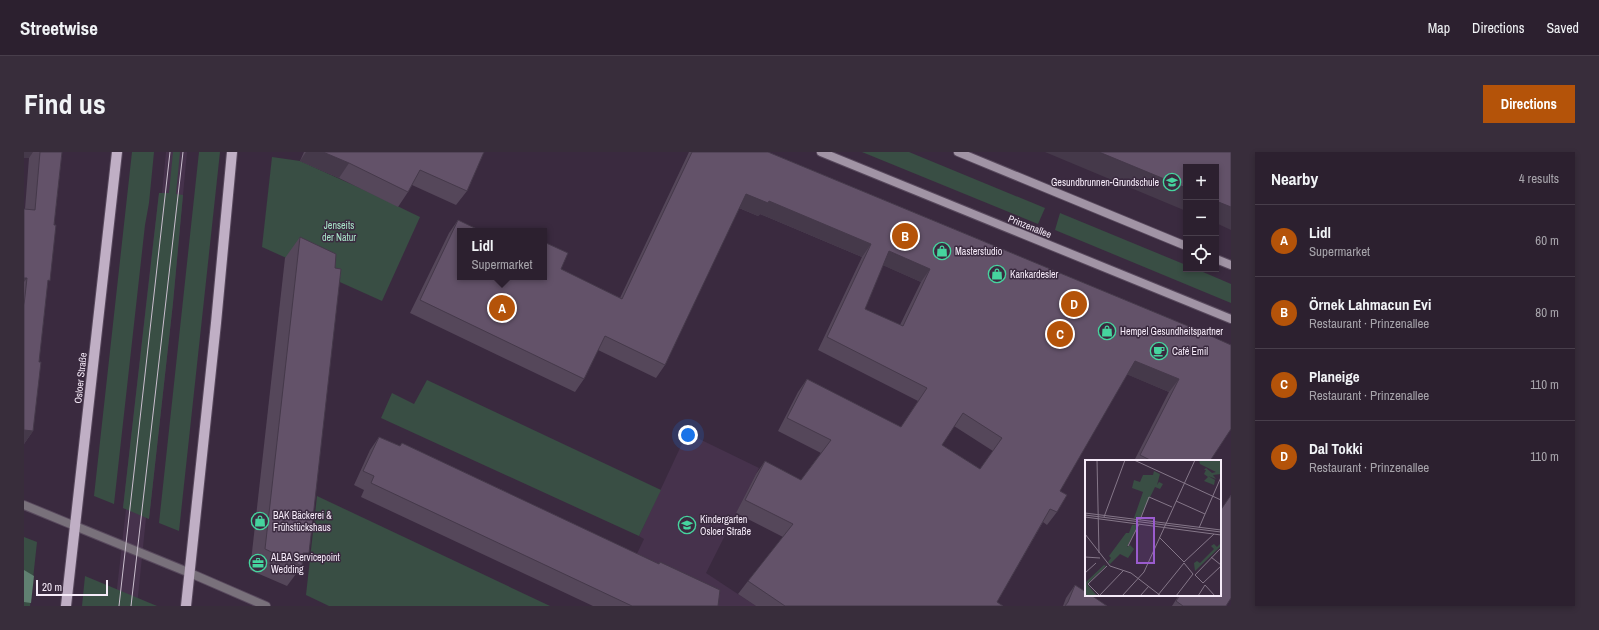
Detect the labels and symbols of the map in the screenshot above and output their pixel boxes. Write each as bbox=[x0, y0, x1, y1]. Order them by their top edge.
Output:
school or university icon: Gesundbrunnen-Grundschule bbox=[1162, 172, 1182, 192]
place label: Gesundbrunnen-Grundschule bbox=[1051, 176, 1159, 189]
street label: Prinzenallee bbox=[1006, 212, 1054, 241]
park label: Jenseits der Natur bbox=[322, 219, 356, 244]
pin: B bbox=[892, 221, 918, 251]
shop icon: Masterstudio bbox=[932, 241, 952, 261]
place label: Masterstudio bbox=[955, 245, 1003, 258]
shop icon: Kankardesler bbox=[987, 264, 1007, 284]
place label: Kankardesler bbox=[1010, 268, 1059, 281]
pin: D bbox=[1061, 289, 1087, 319]
pin: A bbox=[489, 293, 515, 323]
pin: C bbox=[1047, 319, 1073, 349]
shop icon: Hempel Gesundheitspartner bbox=[1097, 321, 1117, 341]
place label: Hempel Gesundheitspartner bbox=[1120, 325, 1223, 338]
cafe icon: Café Emil bbox=[1149, 341, 1169, 361]
place label: Café Emil bbox=[1172, 345, 1208, 358]
street label: Osloer Straße bbox=[71, 352, 90, 404]
your location bbox=[678, 425, 698, 445]
inset map bbox=[1085, 460, 1221, 596]
place label: BAK Bäckerei & Frühstückshaus bbox=[273, 509, 332, 534]
shop icon: BAK Bäckerei & Frühstückshaus bbox=[250, 511, 270, 531]
place label: Kindergarten Osloer Straße bbox=[700, 513, 751, 538]
school or university icon: Kindergarten Osloer Straße bbox=[677, 515, 697, 535]
place label: ALBA Servicepoint Wedding bbox=[270, 551, 341, 576]
office icon: ALBA Servicepoint Wedding bbox=[248, 553, 268, 573]
scale bar bbox=[36, 578, 108, 597]

